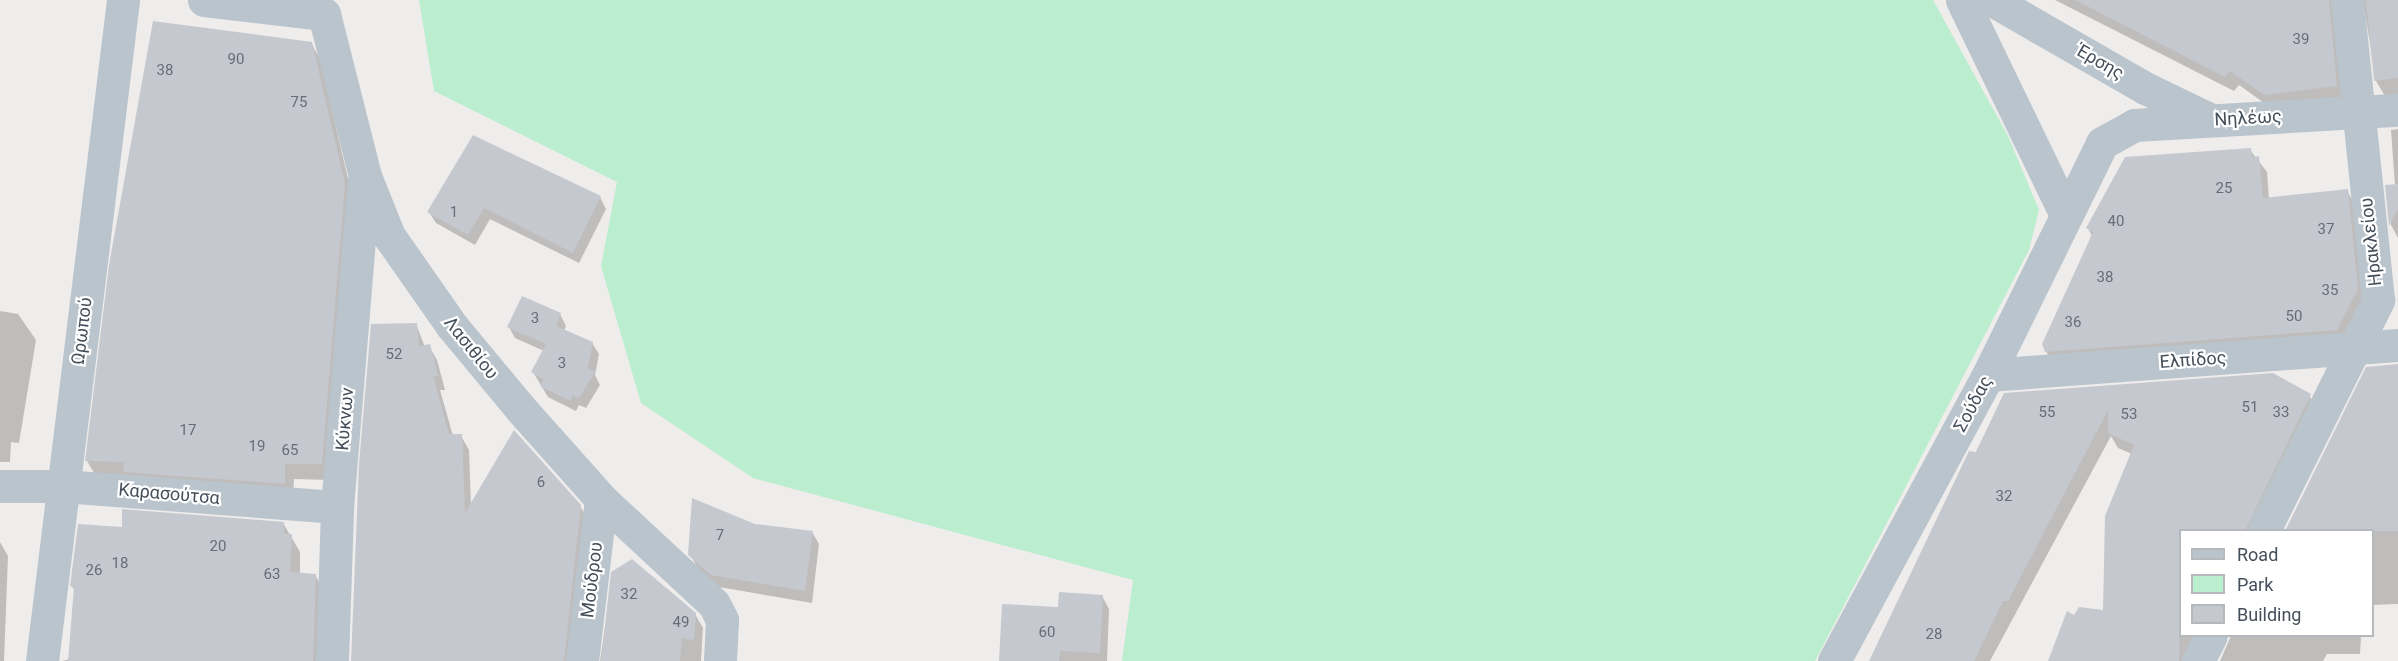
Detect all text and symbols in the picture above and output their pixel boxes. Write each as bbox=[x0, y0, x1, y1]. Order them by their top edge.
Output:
house number: 39 bbox=[2293, 31, 2309, 49]
street label: Έρσης bbox=[2072, 40, 2128, 84]
house number: 90 bbox=[228, 51, 244, 69]
house number: 38 bbox=[157, 62, 173, 80]
house number: 75 bbox=[291, 94, 307, 112]
street label: Νηλέως bbox=[2214, 105, 2282, 131]
house number: 25 bbox=[2216, 180, 2232, 198]
street label: Ηρακλείου bbox=[2356, 197, 2386, 287]
house number: 1 bbox=[450, 204, 458, 222]
house number: 40 bbox=[2108, 213, 2124, 231]
house number: 37 bbox=[2318, 221, 2334, 239]
house number: 38 bbox=[2097, 269, 2113, 287]
house number: 35 bbox=[2322, 282, 2338, 300]
street label: Ωρωπού bbox=[67, 296, 97, 366]
house number: 50 bbox=[2286, 308, 2302, 326]
house number: 3 bbox=[531, 310, 539, 328]
street label: Λασιθίου bbox=[439, 312, 503, 384]
house number: 36 bbox=[2065, 314, 2081, 332]
house number: 52 bbox=[386, 346, 402, 364]
street label: Ελπίδος bbox=[2159, 347, 2227, 373]
house number: 3 bbox=[558, 355, 566, 373]
street label: Σούδας bbox=[1949, 372, 1997, 436]
street label: Κύκνων bbox=[331, 387, 359, 451]
house number: 51 bbox=[2242, 399, 2258, 417]
house number: 55 bbox=[2039, 404, 2055, 422]
house number: 33 bbox=[2273, 404, 2289, 422]
house number: 53 bbox=[2121, 406, 2137, 424]
house number: 17 bbox=[180, 422, 196, 440]
house number: 19 bbox=[249, 438, 265, 456]
house number: 65 bbox=[282, 442, 298, 460]
house number: 6 bbox=[537, 474, 545, 492]
street label: Καρασούτσα bbox=[118, 479, 220, 509]
house number: 32 bbox=[1996, 488, 2012, 506]
house number: 7 bbox=[716, 527, 724, 545]
legend bbox=[2179, 529, 2374, 637]
house number: 20 bbox=[210, 538, 226, 556]
street label: Μούδρου bbox=[577, 541, 607, 619]
text: Road bbox=[2237, 544, 2278, 565]
house number: 18 bbox=[112, 555, 128, 573]
house number: 26 bbox=[86, 562, 102, 580]
house number: 63 bbox=[264, 566, 280, 584]
text: Park bbox=[2237, 574, 2273, 595]
house number: 32 bbox=[621, 586, 637, 604]
text: Building bbox=[2237, 604, 2301, 625]
house number: 49 bbox=[673, 614, 689, 632]
house number: 60 bbox=[1039, 624, 1055, 642]
house number: 28 bbox=[1926, 626, 1942, 644]

